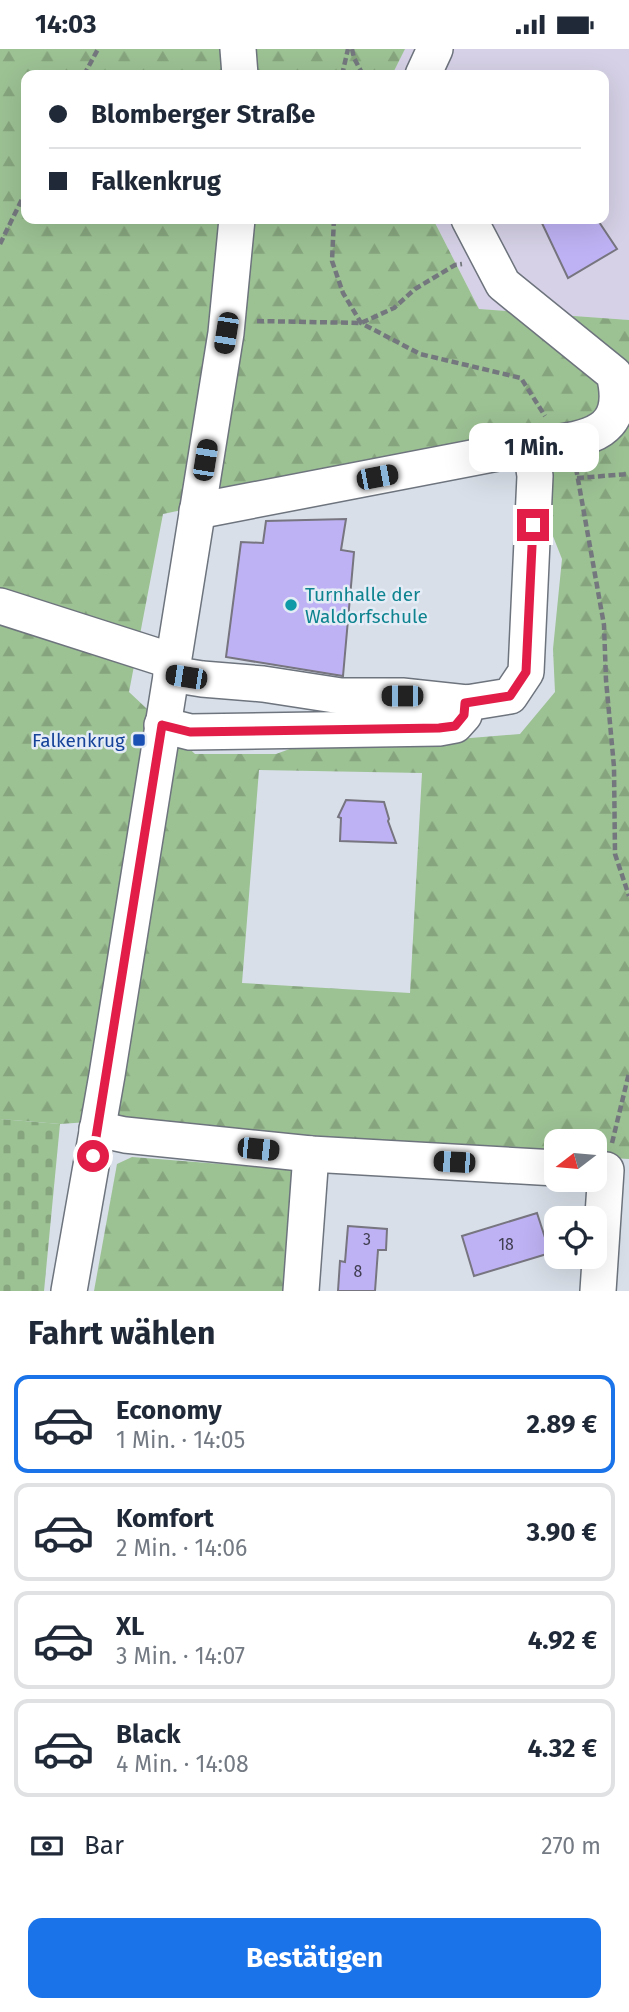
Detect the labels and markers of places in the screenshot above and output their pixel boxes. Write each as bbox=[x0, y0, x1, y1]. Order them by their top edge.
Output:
place label: Turnhalle der Waldorfschule bbox=[305, 583, 428, 628]
marker: Turnhalle der Waldorfschule bbox=[283, 597, 299, 613]
place label: Falkenkrug bbox=[32, 729, 125, 752]
marker: Falkenkrug bbox=[131, 732, 147, 748]

